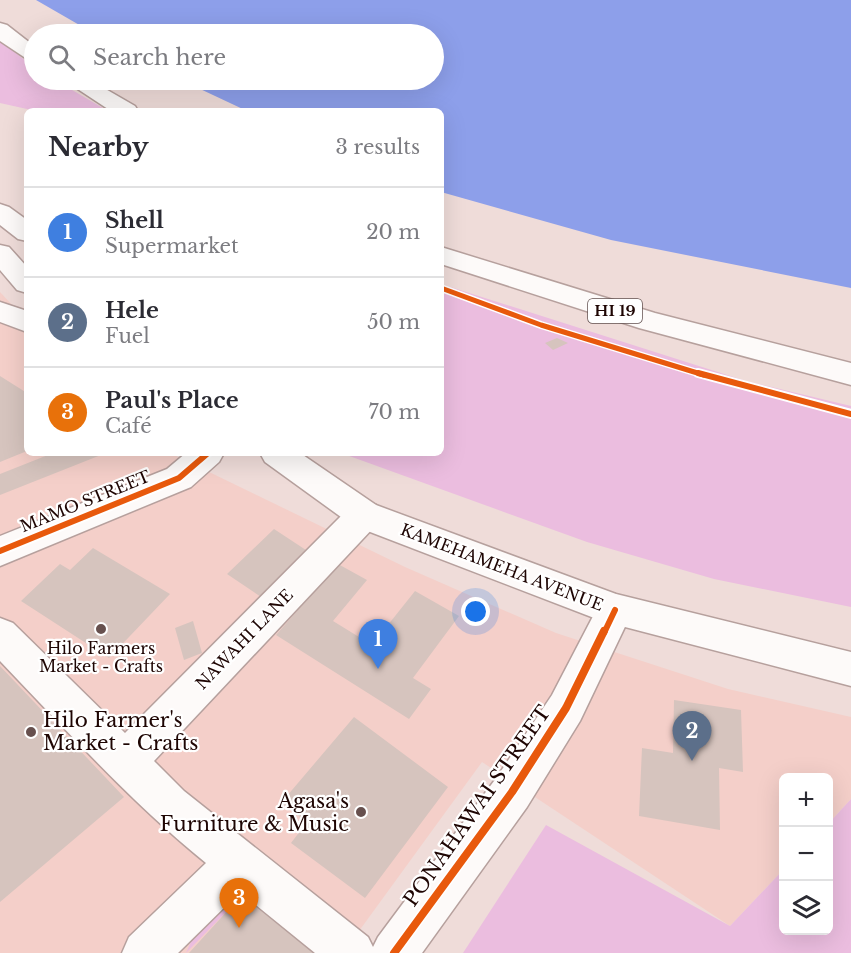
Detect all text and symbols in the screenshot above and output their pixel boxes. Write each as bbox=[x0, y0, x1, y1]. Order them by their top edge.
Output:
search box bbox=[24, 24, 444, 90]
icon: search bbox=[45, 41, 78, 74]
text: Search here bbox=[93, 44, 226, 71]
text: Nearby bbox=[48, 131, 149, 163]
text: 3 results bbox=[336, 135, 420, 159]
text: Shell bbox=[105, 207, 164, 234]
text: 1 bbox=[63, 220, 72, 244]
text: 20 m bbox=[366, 220, 420, 244]
text: Supermarket bbox=[105, 234, 239, 258]
text: Hele bbox=[105, 297, 159, 324]
road number: HI 19 bbox=[588, 299, 642, 323]
text: 2 bbox=[61, 310, 74, 334]
text: 50 m bbox=[367, 310, 420, 334]
text: Fuel bbox=[105, 324, 150, 348]
text: Paul's Place bbox=[105, 387, 239, 414]
text: 3 bbox=[61, 400, 74, 424]
text: 70 m bbox=[368, 400, 420, 424]
text: Café bbox=[105, 414, 152, 438]
street label: MAMO STREET bbox=[17, 466, 153, 536]
street label: KAMEHAMEHA AVENUE bbox=[398, 519, 606, 615]
street label: NAWAHI LANE bbox=[191, 585, 297, 693]
your location bbox=[461, 597, 490, 626]
pin: 1 bbox=[358, 620, 398, 669]
marker: Hilo Farmers Market - Crafts bbox=[94, 622, 108, 636]
place label: Hilo Farmers Market - Crafts bbox=[39, 638, 163, 676]
street label: PONAHAWAI STREET bbox=[399, 701, 555, 911]
place label: Hilo Farmer's Market - Crafts bbox=[43, 708, 198, 755]
pin: 2 bbox=[672, 712, 712, 761]
marker: Hilo Farmer's Market - Crafts bbox=[24, 725, 38, 739]
map controls bbox=[779, 773, 833, 935]
button: + bbox=[779, 773, 833, 827]
place label: Agasa's Furniture & Music bbox=[160, 789, 349, 836]
marker: Agasa's Furniture & Music bbox=[354, 805, 368, 819]
button: − bbox=[779, 827, 833, 881]
pin: 3 bbox=[220, 878, 258, 928]
button: layers bbox=[779, 881, 833, 935]

